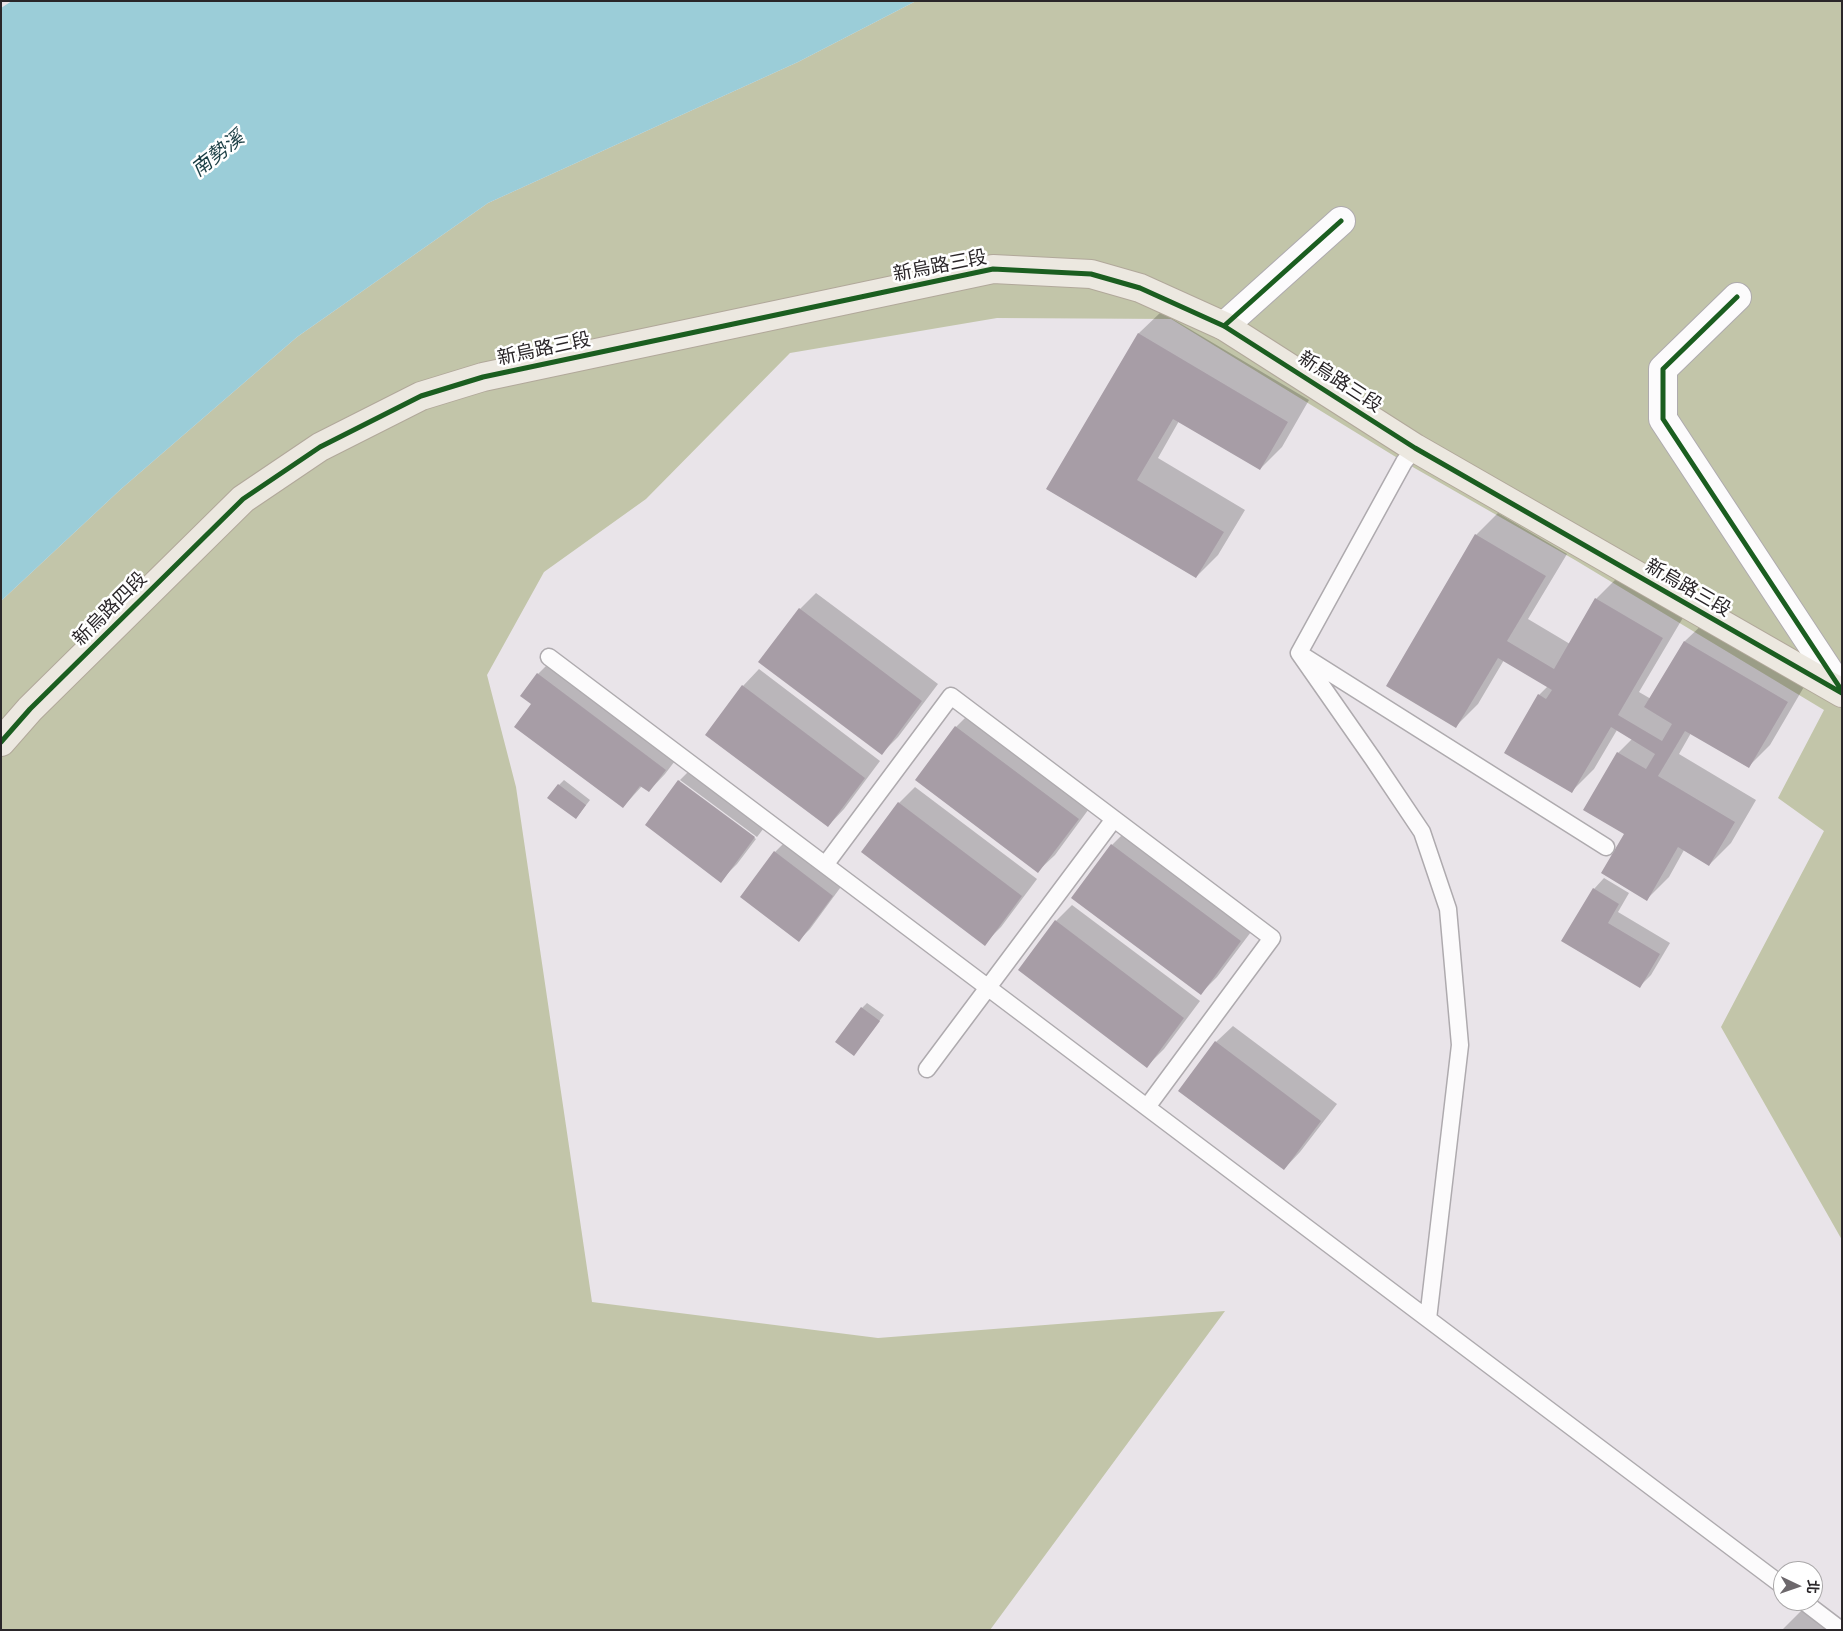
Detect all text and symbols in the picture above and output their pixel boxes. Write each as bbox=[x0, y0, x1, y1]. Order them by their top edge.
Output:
water label: 南勢溪 bbox=[187, 126, 249, 182]
street label: 新烏路三段 bbox=[891, 246, 989, 286]
street label: 新烏路三段 bbox=[495, 328, 593, 370]
street label: 新烏路三段 bbox=[1294, 347, 1386, 417]
street label: 新烏路三段 bbox=[1641, 554, 1735, 622]
street label: 新烏路四段 bbox=[68, 567, 152, 651]
north arrow bbox=[1773, 1561, 1823, 1611]
text: 北 bbox=[1805, 1579, 1819, 1594]

